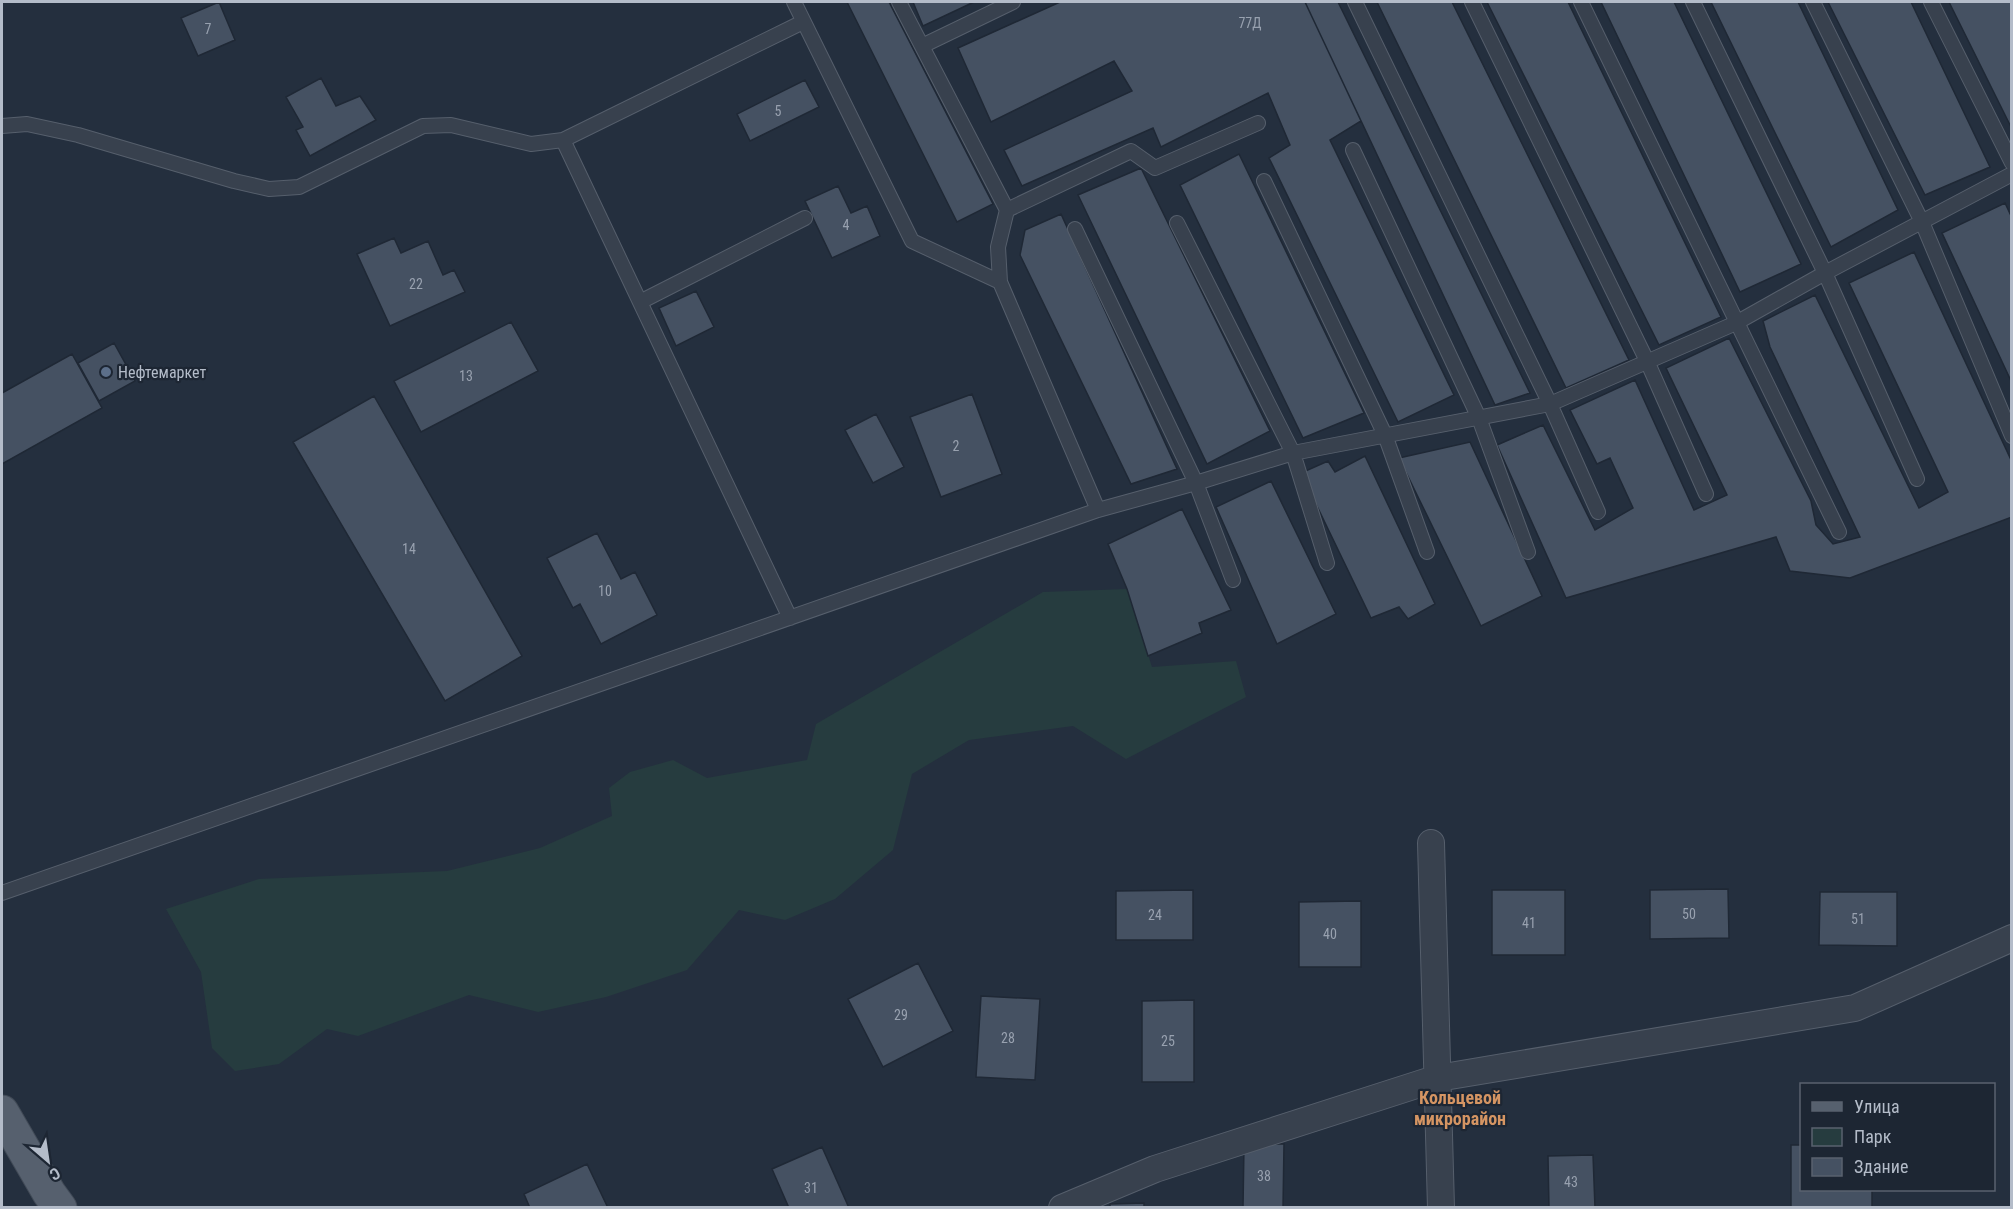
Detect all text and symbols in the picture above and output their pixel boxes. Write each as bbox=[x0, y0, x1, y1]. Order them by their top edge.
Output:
house number: 77Д bbox=[1238, 15, 1262, 31]
house number: 7 bbox=[205, 21, 212, 37]
house number: 5 bbox=[775, 103, 782, 119]
house number: 4 bbox=[843, 217, 850, 233]
house number: 22 bbox=[409, 276, 423, 292]
place label: Нефтемаркет bbox=[118, 363, 206, 382]
marker: Нефтемаркет bbox=[99, 365, 113, 379]
house number: 13 bbox=[459, 368, 473, 384]
house number: 2 bbox=[953, 438, 960, 454]
house number: 14 bbox=[402, 541, 416, 557]
house number: 10 bbox=[598, 583, 612, 599]
house number: 50 bbox=[1682, 906, 1696, 922]
house number: 24 bbox=[1148, 907, 1162, 923]
house number: 51 bbox=[1851, 911, 1865, 927]
house number: 41 bbox=[1522, 915, 1536, 931]
house number: 40 bbox=[1323, 926, 1337, 942]
house number: 29 bbox=[894, 1007, 908, 1023]
house number: 28 bbox=[1001, 1030, 1015, 1046]
house number: 25 bbox=[1161, 1033, 1175, 1049]
legend bbox=[1800, 1083, 1995, 1191]
district label: Кольцевой микрорайон bbox=[1414, 1087, 1506, 1129]
text: Улица bbox=[1854, 1096, 1900, 1117]
text: Парк bbox=[1854, 1126, 1892, 1147]
north arrow bbox=[18, 1131, 78, 1191]
text: Здание bbox=[1854, 1156, 1908, 1177]
text: С bbox=[46, 1163, 64, 1184]
house number: 38 bbox=[1257, 1168, 1271, 1184]
house number: 43 bbox=[1564, 1174, 1578, 1190]
house number: 31 bbox=[804, 1180, 818, 1196]

